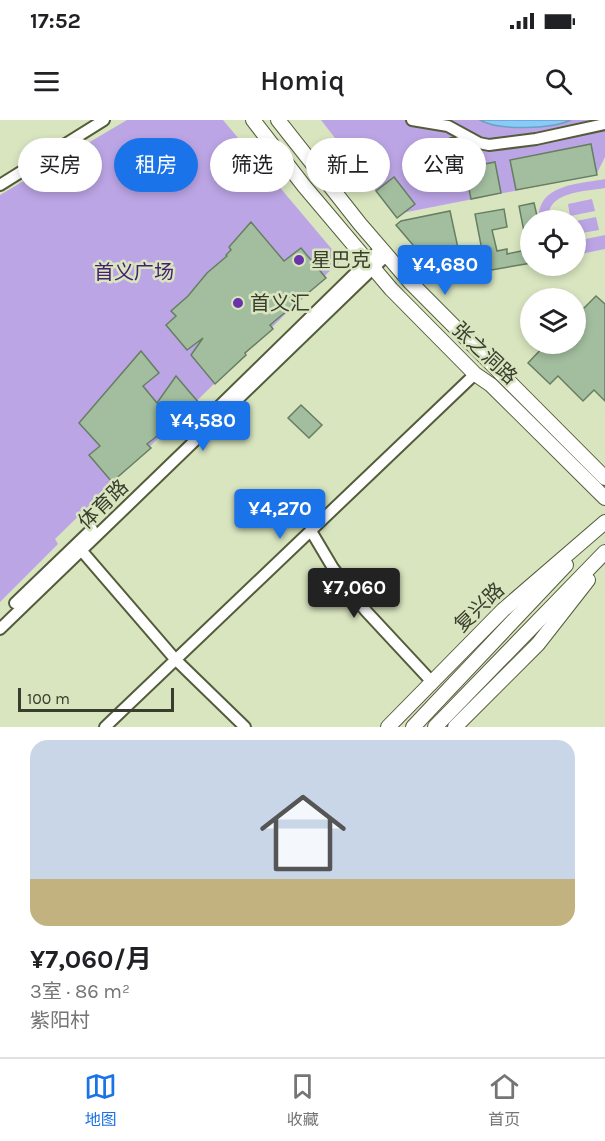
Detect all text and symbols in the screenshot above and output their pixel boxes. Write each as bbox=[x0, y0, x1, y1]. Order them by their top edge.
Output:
text: 17:52 bbox=[30, 8, 81, 34]
icon: menu bbox=[30, 65, 63, 98]
text: Homiq bbox=[260, 65, 345, 97]
icon: search bbox=[542, 65, 575, 98]
chip: 买房 bbox=[18, 138, 102, 192]
chip: 租房 bbox=[114, 138, 198, 192]
chip: 筛选 bbox=[210, 138, 294, 192]
chip: 新上 bbox=[306, 138, 390, 192]
chip: 公寓 bbox=[402, 138, 486, 192]
map controls bbox=[520, 210, 586, 354]
button: locate bbox=[520, 210, 586, 276]
pin: ¥4,680 bbox=[396, 245, 494, 296]
place label: 星巴克 bbox=[311, 249, 371, 272]
marker: 星巴克 bbox=[292, 253, 306, 267]
text: ¥4,680 bbox=[412, 253, 478, 276]
park label: 首义广场 bbox=[94, 261, 174, 284]
button: layers bbox=[520, 288, 586, 354]
place label: 首义汇 bbox=[250, 292, 310, 315]
marker: 首义汇 bbox=[231, 296, 245, 310]
street label: 张之洞路 bbox=[448, 318, 522, 389]
pin: ¥4,580 bbox=[154, 401, 252, 452]
text: ¥4,580 bbox=[170, 409, 236, 432]
street label: 体育路 bbox=[74, 475, 133, 533]
pin: ¥4,270 bbox=[231, 489, 329, 540]
text: ¥4,270 bbox=[248, 497, 312, 520]
pin: ¥7,060 bbox=[305, 568, 403, 619]
text: ¥7,060 bbox=[322, 576, 386, 599]
street label: 复兴路 bbox=[450, 578, 509, 636]
scale bar bbox=[18, 685, 174, 712]
text: 100 m bbox=[27, 689, 70, 708]
icon: home bbox=[249, 779, 357, 887]
text: ¥7,060/月 bbox=[30, 944, 152, 975]
text: 3室 · 86 m² bbox=[30, 980, 130, 1003]
text: 紫阳村 bbox=[30, 1009, 90, 1032]
tab: 地图 bbox=[84, 1070, 117, 1130]
tab: 收藏 bbox=[286, 1070, 319, 1130]
tab: 首页 bbox=[488, 1070, 521, 1130]

